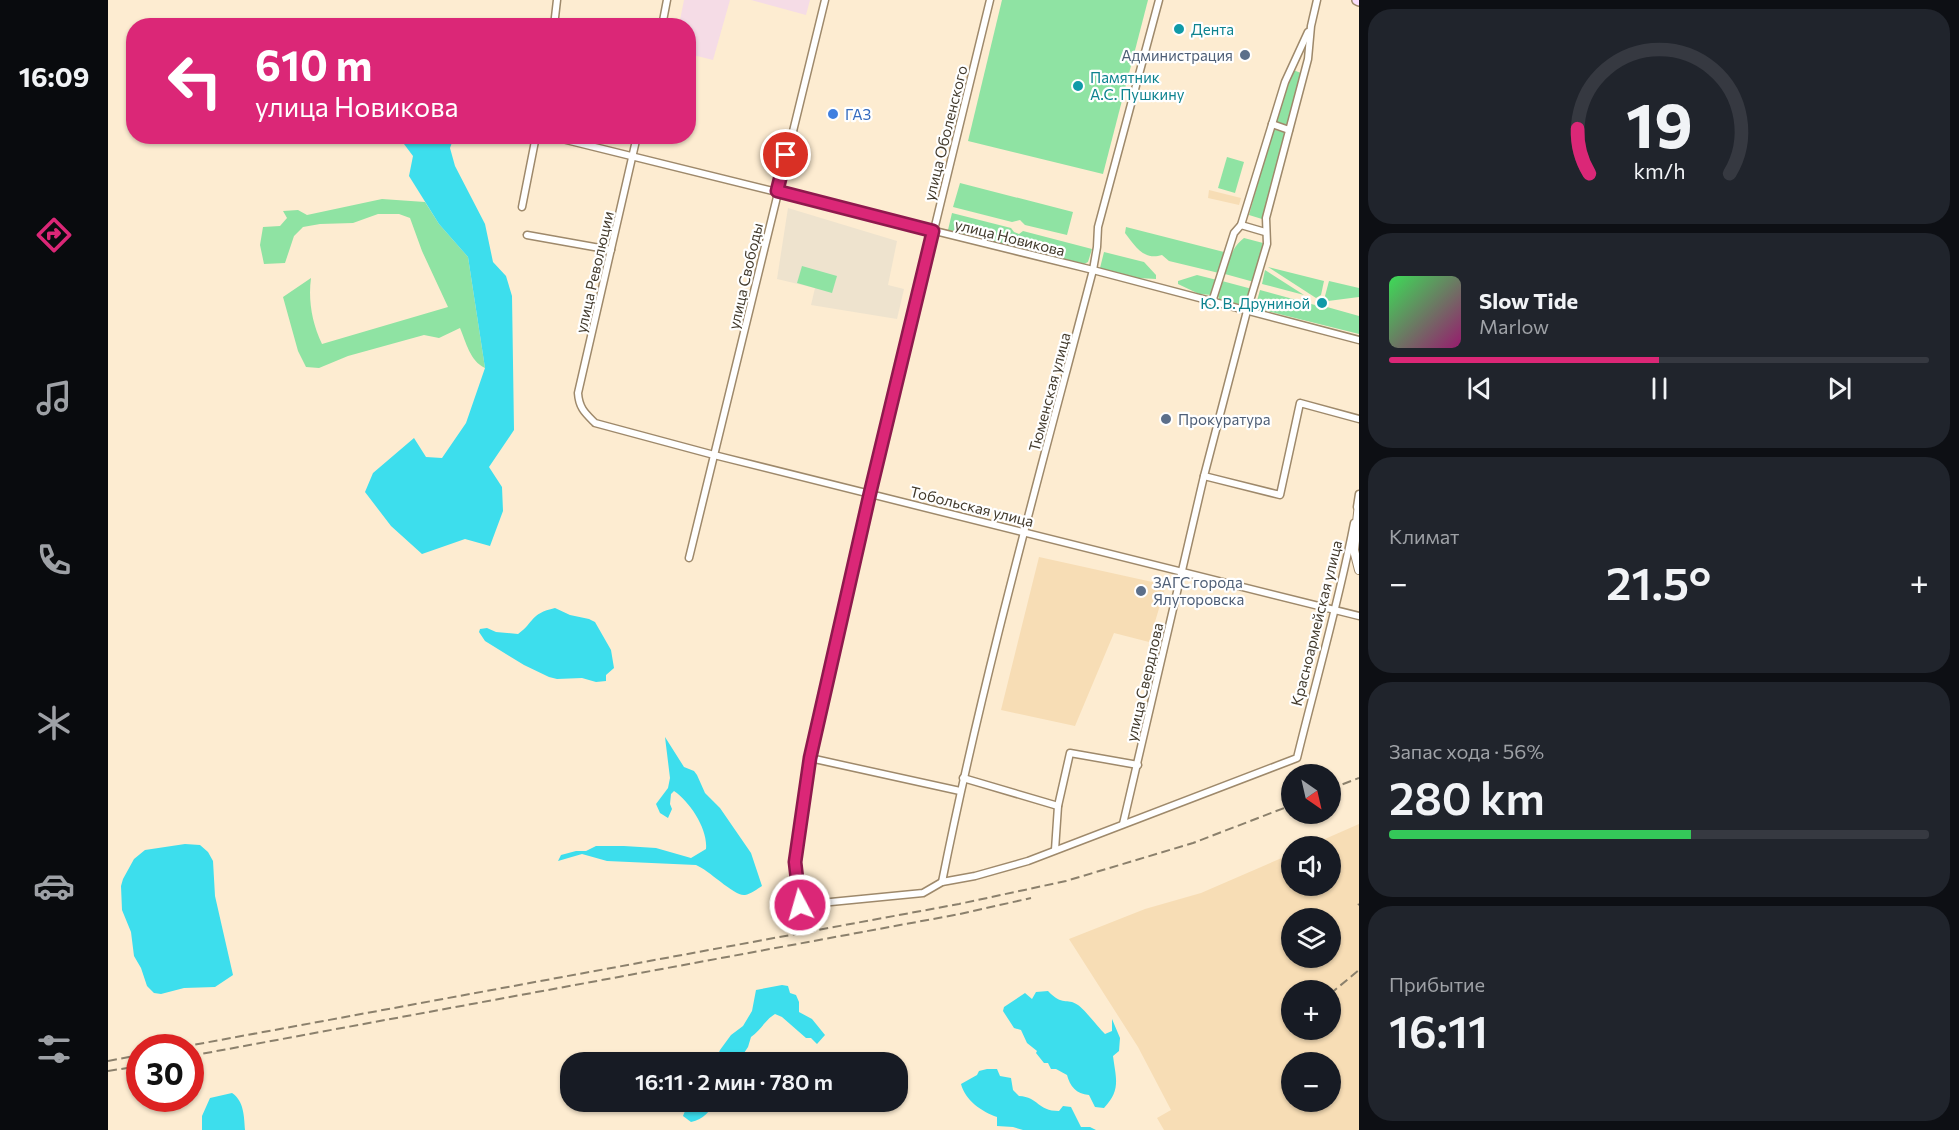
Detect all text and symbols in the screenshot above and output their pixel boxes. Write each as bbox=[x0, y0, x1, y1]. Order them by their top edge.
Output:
place label: Дента bbox=[1191, 20, 1234, 38]
marker: Дента bbox=[1172, 22, 1186, 36]
text: 610 m bbox=[255, 38, 373, 90]
icon: left bbox=[156, 42, 234, 120]
place label: Администрация bbox=[1121, 46, 1233, 64]
marker: Администрация bbox=[1238, 48, 1252, 62]
text: 16:09 bbox=[19, 60, 89, 93]
street label: улица Оболенского bbox=[919, 63, 971, 202]
place label: Памятник А.С. Пушкину bbox=[1090, 68, 1185, 103]
marker: Памятник А.С. Пушкину bbox=[1071, 79, 1085, 93]
text: 19 bbox=[1626, 85, 1692, 161]
text: улица Новикова bbox=[255, 90, 459, 123]
place label: ГАЗ bbox=[845, 105, 871, 123]
marker: ГАЗ bbox=[826, 107, 840, 121]
pin bbox=[760, 129, 811, 180]
icon: arrive bbox=[769, 138, 802, 171]
text: km/h bbox=[1633, 157, 1685, 183]
street label: улица Революции bbox=[571, 209, 617, 335]
icon: directions bbox=[33, 214, 75, 256]
street label: улица Новикова bbox=[953, 215, 1067, 259]
street label: улица Свободы bbox=[724, 221, 766, 331]
text: Slow Tide bbox=[1479, 287, 1578, 314]
place label: Ю. В. Друниной bbox=[1200, 294, 1310, 312]
marker: Ю. В. Друниной bbox=[1315, 296, 1329, 310]
text: Marlow bbox=[1479, 314, 1549, 338]
street label: Тюменская улица bbox=[1024, 330, 1074, 454]
icon: previous bbox=[1463, 372, 1496, 405]
icon: pause bbox=[1643, 372, 1676, 405]
icon: next bbox=[1823, 372, 1856, 405]
icon: music bbox=[33, 377, 75, 419]
place label: Прокуратура bbox=[1178, 410, 1271, 428]
marker: Прокуратура bbox=[1159, 412, 1173, 426]
street label: Тобольская улица bbox=[908, 482, 1036, 530]
text: Климат bbox=[1389, 524, 1459, 548]
street label: Красноармейская улица bbox=[1287, 538, 1345, 708]
icon: phone bbox=[33, 539, 75, 581]
text: 21.5° bbox=[1606, 554, 1711, 609]
text: − bbox=[1389, 561, 1408, 602]
text: + bbox=[1910, 561, 1929, 602]
place label: ЗАГС города Ялуторовска bbox=[1153, 573, 1244, 608]
marker: ЗАГС города Ялуторовска bbox=[1134, 584, 1148, 598]
street label: улица Свердлова bbox=[1122, 621, 1166, 743]
icon: climate bbox=[33, 702, 75, 744]
text: Запас хода · 56% bbox=[1389, 739, 1544, 763]
north arrow bbox=[1281, 764, 1341, 824]
map controls bbox=[1281, 764, 1341, 1112]
text: 280 km bbox=[1389, 769, 1545, 824]
button: sound bbox=[1281, 836, 1341, 896]
icon: car bbox=[33, 865, 75, 907]
position arrow bbox=[768, 873, 832, 937]
button: layers bbox=[1281, 908, 1341, 968]
text: Прибытие bbox=[1389, 972, 1485, 996]
button: + bbox=[1281, 980, 1341, 1040]
text: 16:11 bbox=[1389, 1002, 1488, 1057]
icon: filters bbox=[33, 1028, 75, 1070]
speed limit sign: 30 bbox=[126, 1034, 204, 1112]
button: − bbox=[1281, 1052, 1341, 1112]
text: 16:11 · 2 мин · 780 m bbox=[635, 1068, 833, 1095]

